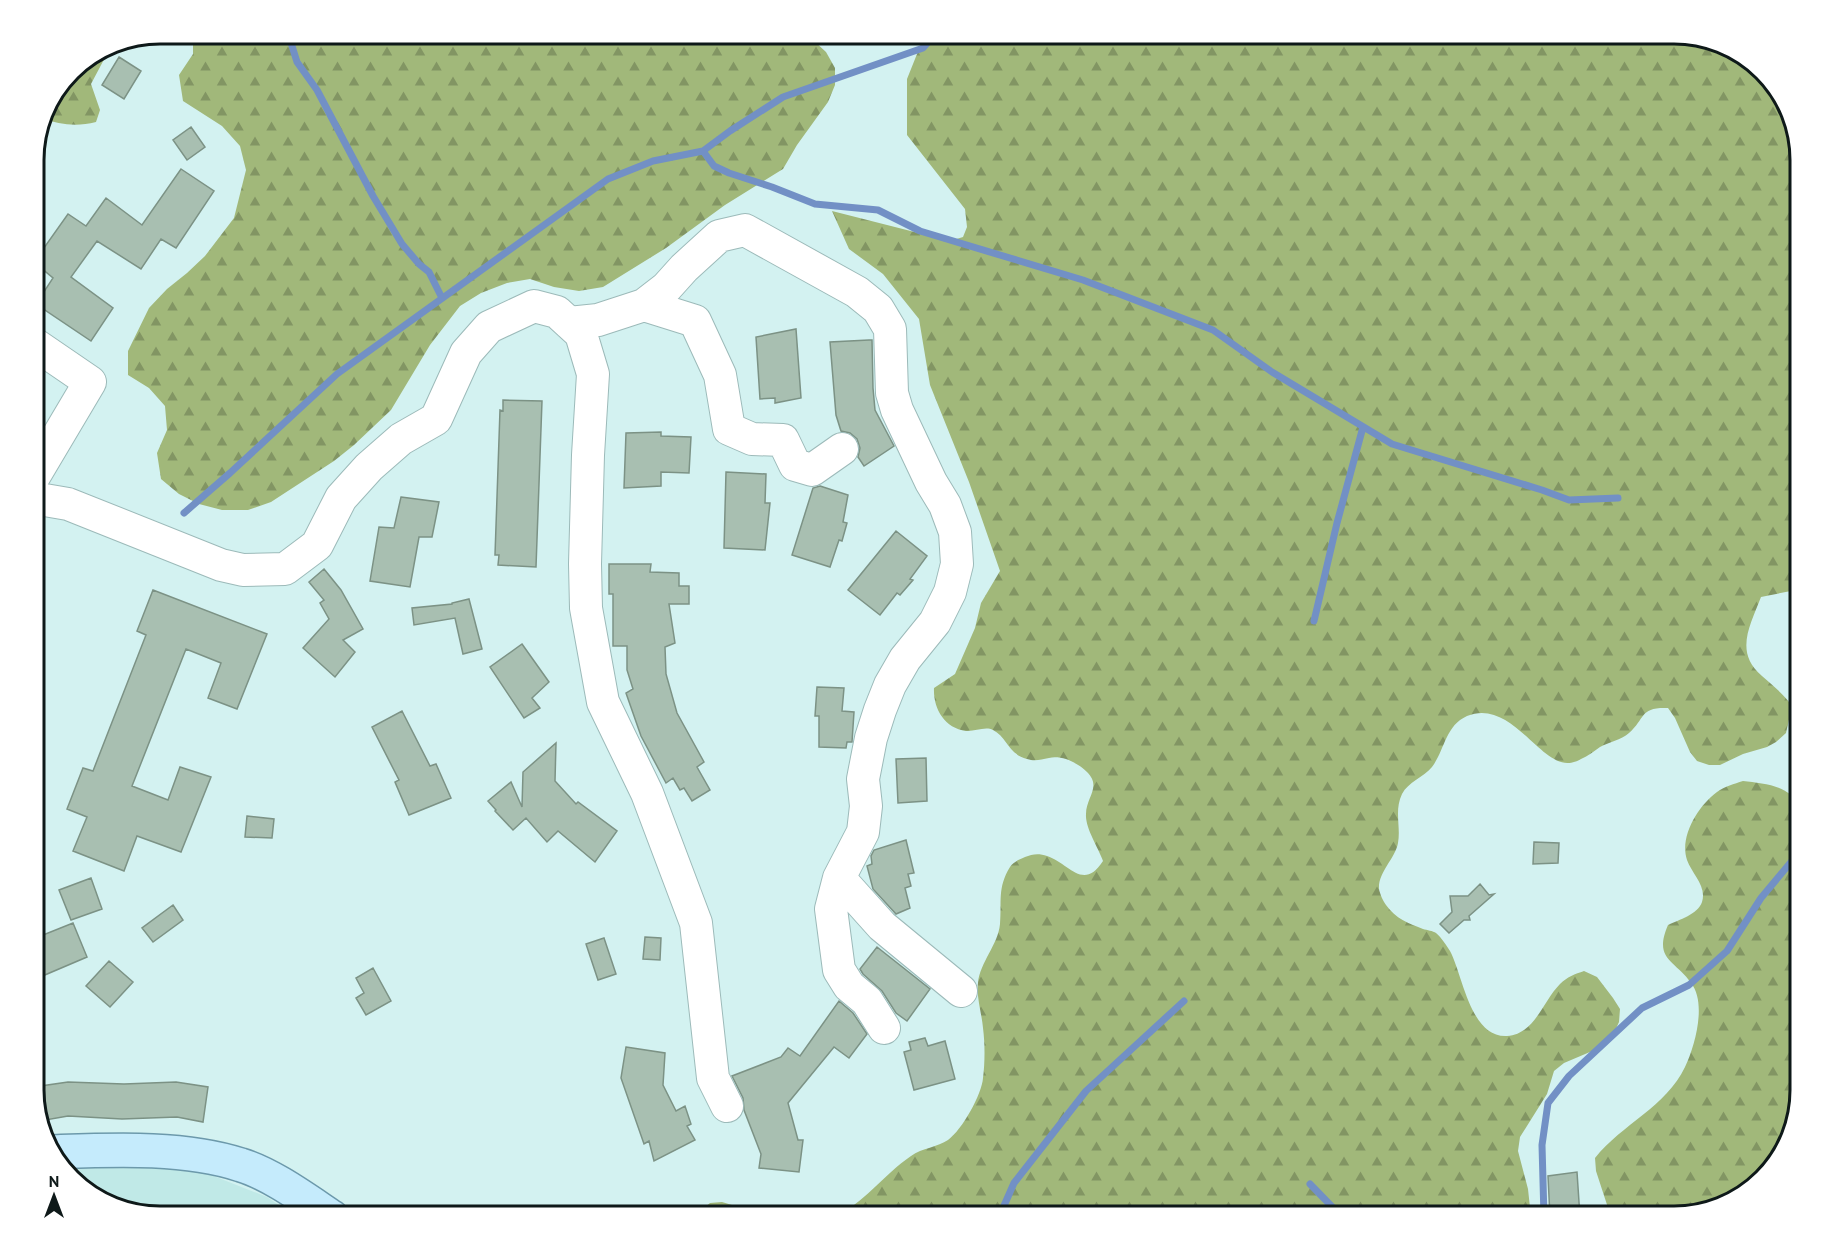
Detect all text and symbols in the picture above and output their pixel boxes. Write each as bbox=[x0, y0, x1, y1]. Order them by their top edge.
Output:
north arrow bbox=[24, 1166, 84, 1226]
text: N bbox=[49, 1171, 59, 1191]

